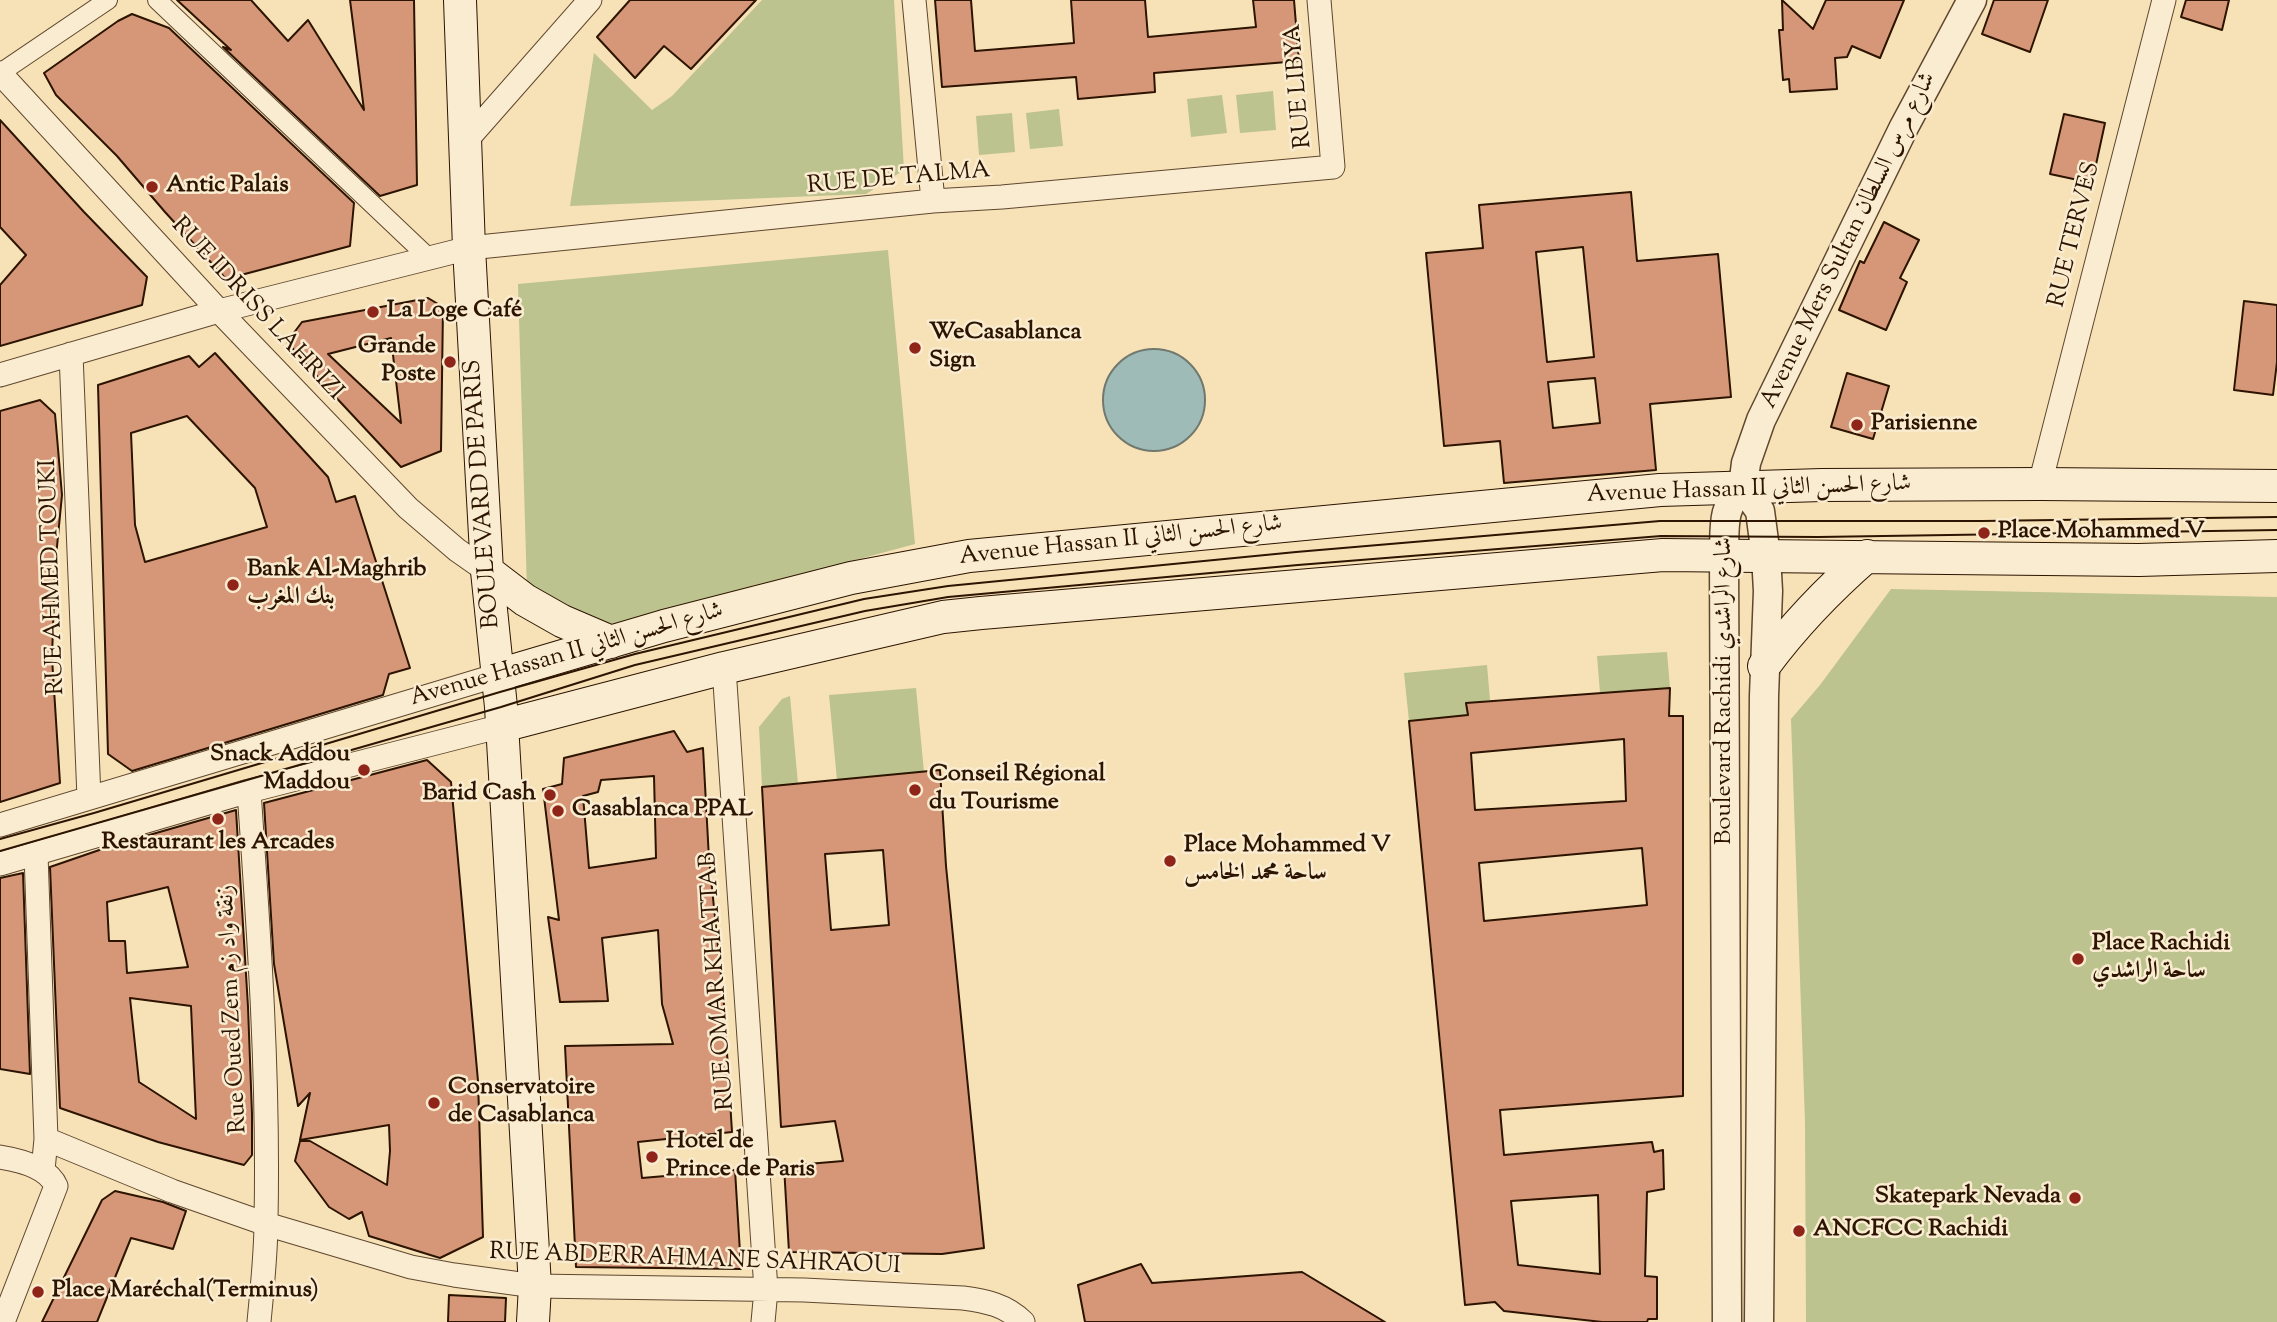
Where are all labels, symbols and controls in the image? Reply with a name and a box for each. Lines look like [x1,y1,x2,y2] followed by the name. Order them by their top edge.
[1280,23,1320,149] street label: RUE LIBYA
[1756,68,1944,414] street label: Avenue Mers Sultan شارع مرس السلطان
[806,158,992,202] street label: RUE DE TALMA
[2044,159,2108,311] street label: RUE TERVES
[166,173,289,201] place label: Antic Palais
[144,179,160,195] marker: Antic Palais
[164,212,348,408] street label: RUE IDRISS LAHRIZI
[387,298,522,326] place label: La Loge Café
[365,304,381,320] marker: La Loge Café
[929,320,1081,376] place label: WeCasablanca Sign
[358,334,436,390] place label: Grande Poste
[907,340,923,356] marker: WeCasablanca Sign
[442,354,458,370] marker: Grande Poste
[460,358,508,630] street label: BOULEVARD DE PARIS
[1871,411,1977,439] place label: Parisienne
[1849,417,1865,433] marker: Parisienne
[35,458,73,696] street label: RUE AHMED TOUKI
[1586,471,1912,511] street label: Avenue Hassan II شارع الحسن الثاني
[958,511,1284,573] street label: Avenue Hassan II شارع الحسن الثاني
[1998,519,2205,547] place label: Place Mohammed V
[1976,525,1992,541] marker: Place Mohammed V
[1712,537,1740,845] street label: Boulevard Rachidi شارع الراشدي
[247,557,426,613] place label: Bank Al-Maghrib بنك المغرب
[225,577,241,593] marker: Bank Al-Maghrib بنك المغرب
[407,597,727,715] street label: Avenue Hassan II شارع الحسن الثاني
[210,742,350,798] place label: Snack Addou Maddou
[356,762,372,778] marker: Snack Addou Maddou
[929,762,1105,818] place label: Conseil Régional du Tourisme
[422,781,536,809] place label: Barid Cash
[907,782,923,798] marker: Conseil Régional du Tourisme
[542,787,558,803] marker: Barid Cash
[572,797,753,825] place label: Casablanca PPAL
[550,803,566,819] marker: Casablanca PPAL
[210,811,226,827] marker: Restaurant les Arcades
[102,830,334,858] place label: Restaurant les Arcades
[1184,833,1391,889] place label: Place Mohammed V ساحة محمد الخامس
[696,851,742,1111] street label: RUE OMAR KHATTAB
[1162,853,1178,869] marker: Place Mohammed V ساحة محمد الخامس
[213,884,255,1134] street label: Rue Oued Zem زنقة واد زم
[2092,931,2230,987] place label: Place Rachidi ساحة الراشدي
[2070,951,2086,967] marker: Place Rachidi ساحة الراشدي
[448,1075,595,1131] place label: Conservatoire de Casablanca
[426,1095,442,1111] marker: Conservatoire de Casablanca
[666,1129,815,1185] place label: Hotel de Prince de Paris
[644,1149,660,1165] marker: Hotel de Prince de Paris
[1875,1184,2061,1212] place label: Skatepark Nevada
[2067,1190,2083,1206] marker: Skatepark Nevada
[1813,1217,2008,1245] place label: ANCFCC Rachidi
[1791,1223,1807,1239] marker: ANCFCC Rachidi
[489,1239,901,1283] street label: RUE ABDERRAHMANE SAHRAOUI
[52,1278,319,1306] place label: Place Maréchal(Terminus)
[30,1284,46,1300] marker: Place Maréchal(Terminus)

